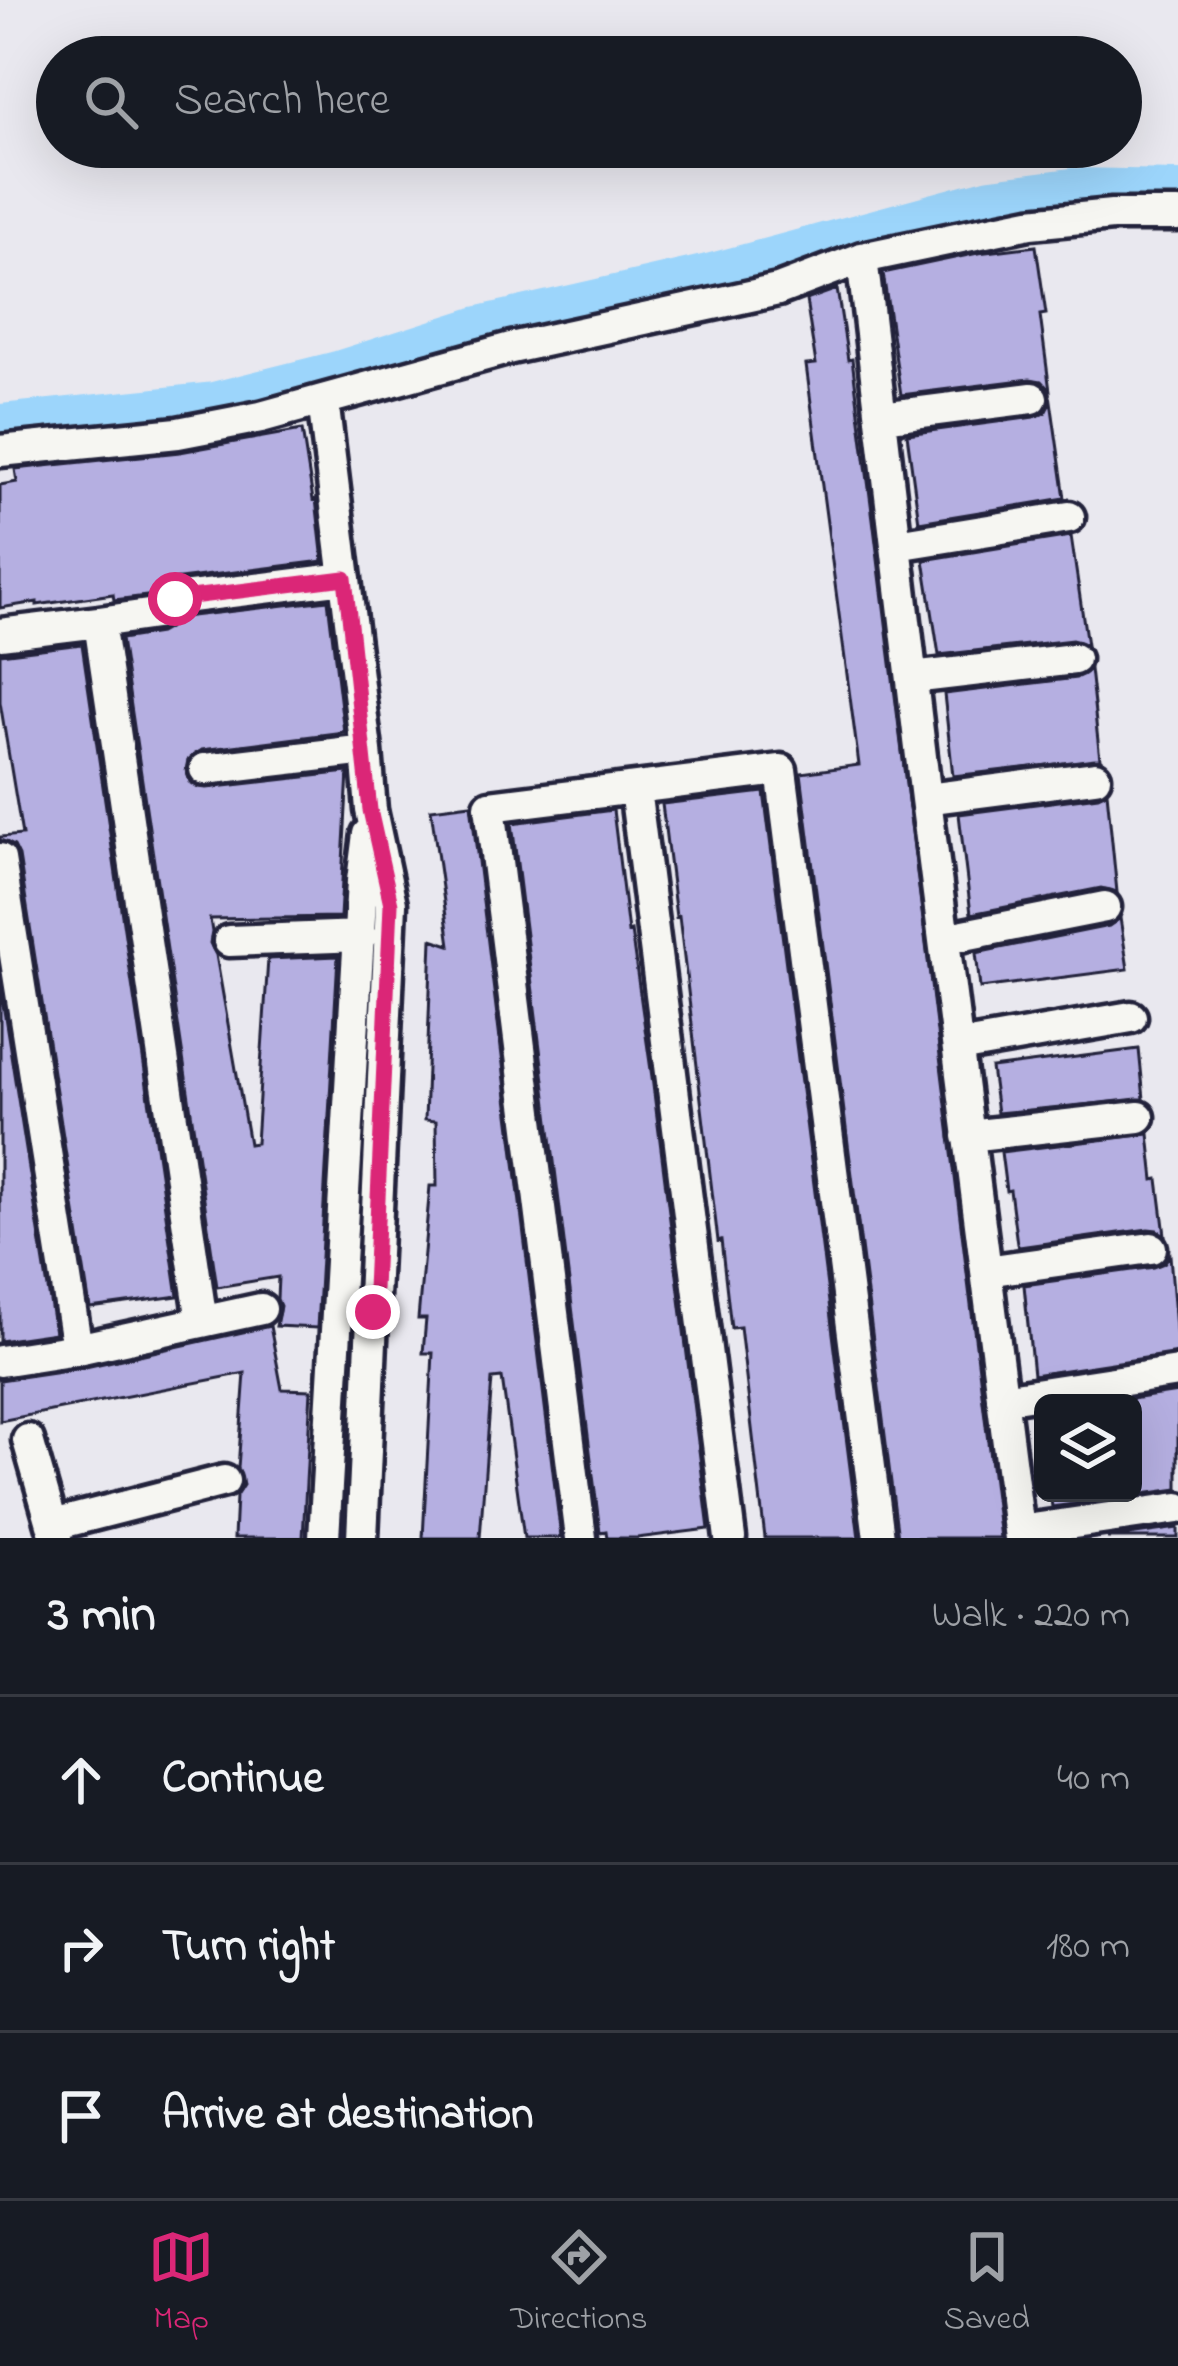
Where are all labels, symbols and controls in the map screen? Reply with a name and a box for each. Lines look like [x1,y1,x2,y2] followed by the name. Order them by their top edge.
[36,36,1142,168] search box
[78,69,144,135] icon: search
[174,69,390,135] text: Search here
[148,572,202,626] route start
[346,1285,400,1339] route end
[1034,1394,1142,1502] map controls
[1034,1394,1142,1502] button: layers
[48,1579,156,1654] text: 3 min
[932,1588,1130,1645] text: Walk · 220 m
[48,1747,114,1813] icon: ahead
[162,1747,323,1813] text: Continue
[1057,1751,1130,1808] text: 40 m
[48,1915,114,1981] icon: right
[162,1915,335,1981] text: Turn right
[1046,1919,1130,1976] text: 180 m
[48,2083,114,2149] icon: arrive
[162,2083,533,2149] text: Arrive at destination
[148,2224,214,2344] tab: Map
[510,2224,647,2344] tab: Directions
[944,2224,1030,2344] tab: Saved

